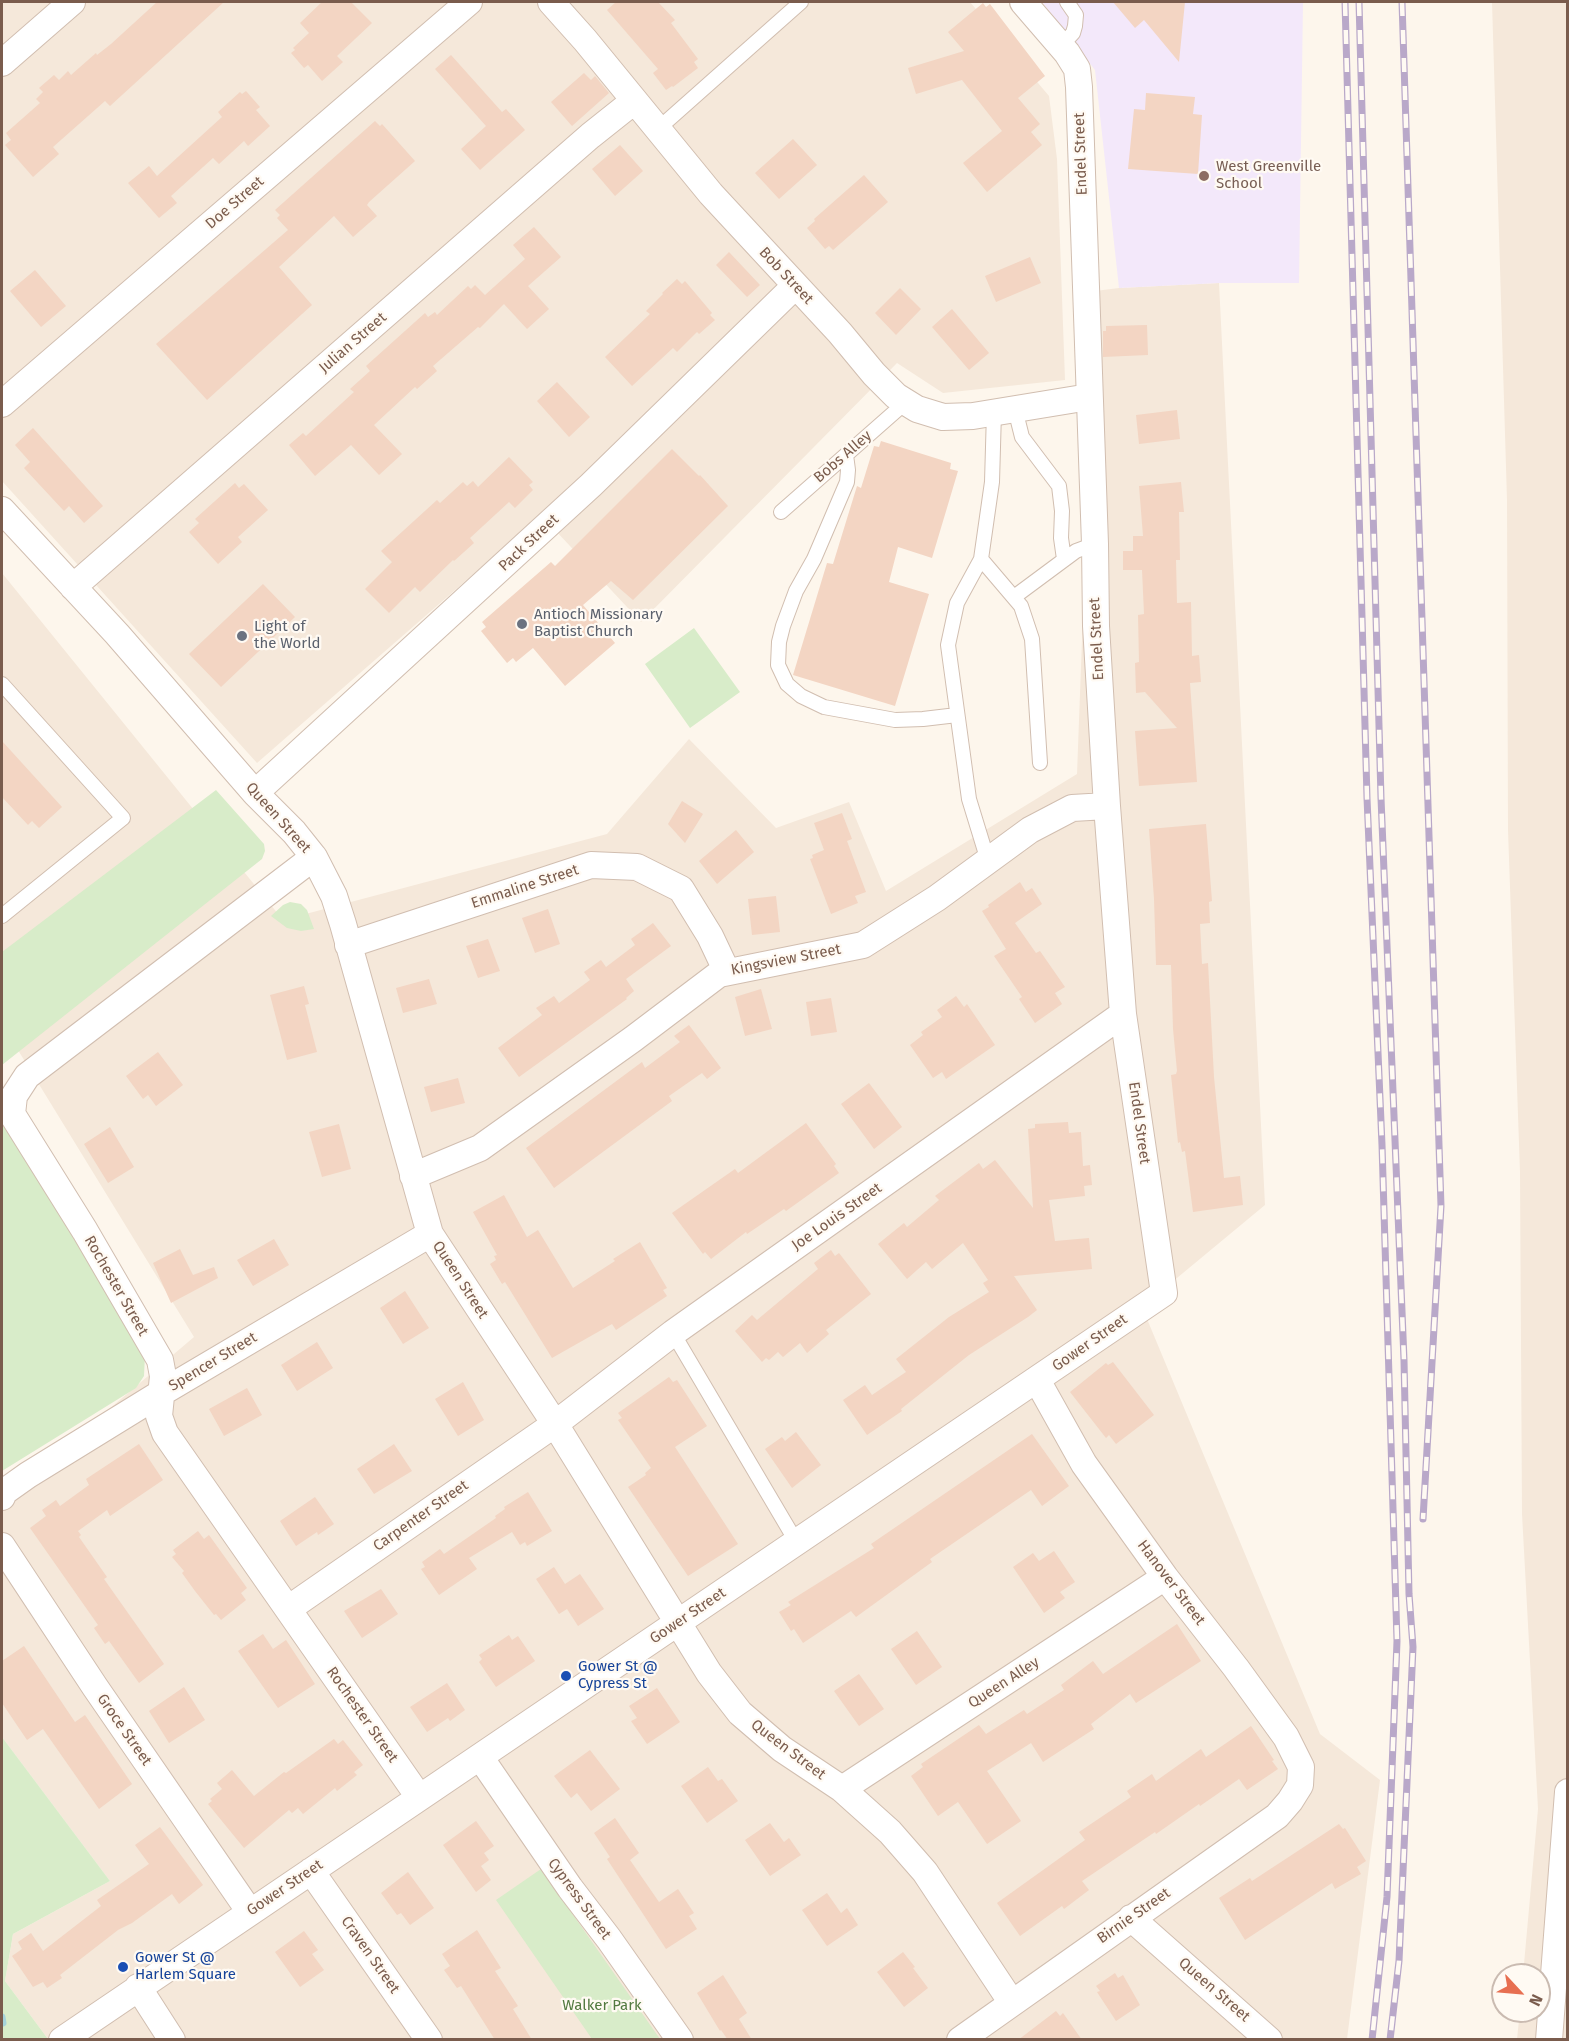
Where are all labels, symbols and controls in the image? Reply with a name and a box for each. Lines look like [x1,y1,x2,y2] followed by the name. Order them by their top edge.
[1071,112,1091,196] street label: Endel Street
[1216,158,1321,193] place label: West Greenville School
[1197,169,1211,183] marker: West Greenville School
[202,173,268,233] street label: Doe Street
[755,244,817,308] street label: Bob Street
[316,309,390,377] street label: Julian Street
[810,427,876,487] street label: Bobs Alley
[495,511,563,575] street label: Pack Street
[1086,597,1108,681] street label: Endel Street
[534,606,663,641] place label: Antioch Missionary Baptist Church
[515,617,529,631] marker: Antioch Missionary Baptist Church
[254,618,320,653] place label: Light of the World
[235,629,249,643] marker: Light of the World
[242,779,314,857] street label: Queen Street
[469,861,581,913] street label: Emmaline Street
[730,941,842,979] street label: Kingsview Street
[1124,1081,1154,1165] street label: Endel Street
[788,1179,886,1255] street label: Joe Louis Street
[80,1233,152,1339] street label: Rochester Street
[428,1238,492,1322] street label: Queen Street
[1049,1311,1131,1375] street label: Gower Street
[166,1329,260,1395] street label: Spencer Street
[370,1477,472,1555] street label: Carpenter Street
[1133,1537,1209,1629] street label: Hanover Street
[647,1584,729,1648] street label: Gower Street
[965,1653,1043,1713] street label: Queen Alley
[578,1658,658,1693] place label: Gower St @ Cypress St
[322,1664,402,1766] street label: Rochester Street
[559,1669,573,1683] marker: Gower St @ Cypress St
[93,1691,155,1769] street label: Groce Street
[747,1716,829,1784] street label: Queen Street
[544,1855,614,1943] street label: Cypress Street
[244,1856,326,1920] street label: Gower Street
[1094,1884,1174,1948] street label: Birnie Street
[337,1913,403,1997] street label: Craven Street
[135,1949,236,1984] place label: Gower St @ Harlem Square
[1175,1954,1253,2026] street label: Queen Street
[116,1960,130,1974] marker: Gower St @ Harlem Square
[1491,1963,1551,2023] north arrow
[1525,1991,1547,2009] text: N
[562,1997,642,2015] park label: Walker Park

